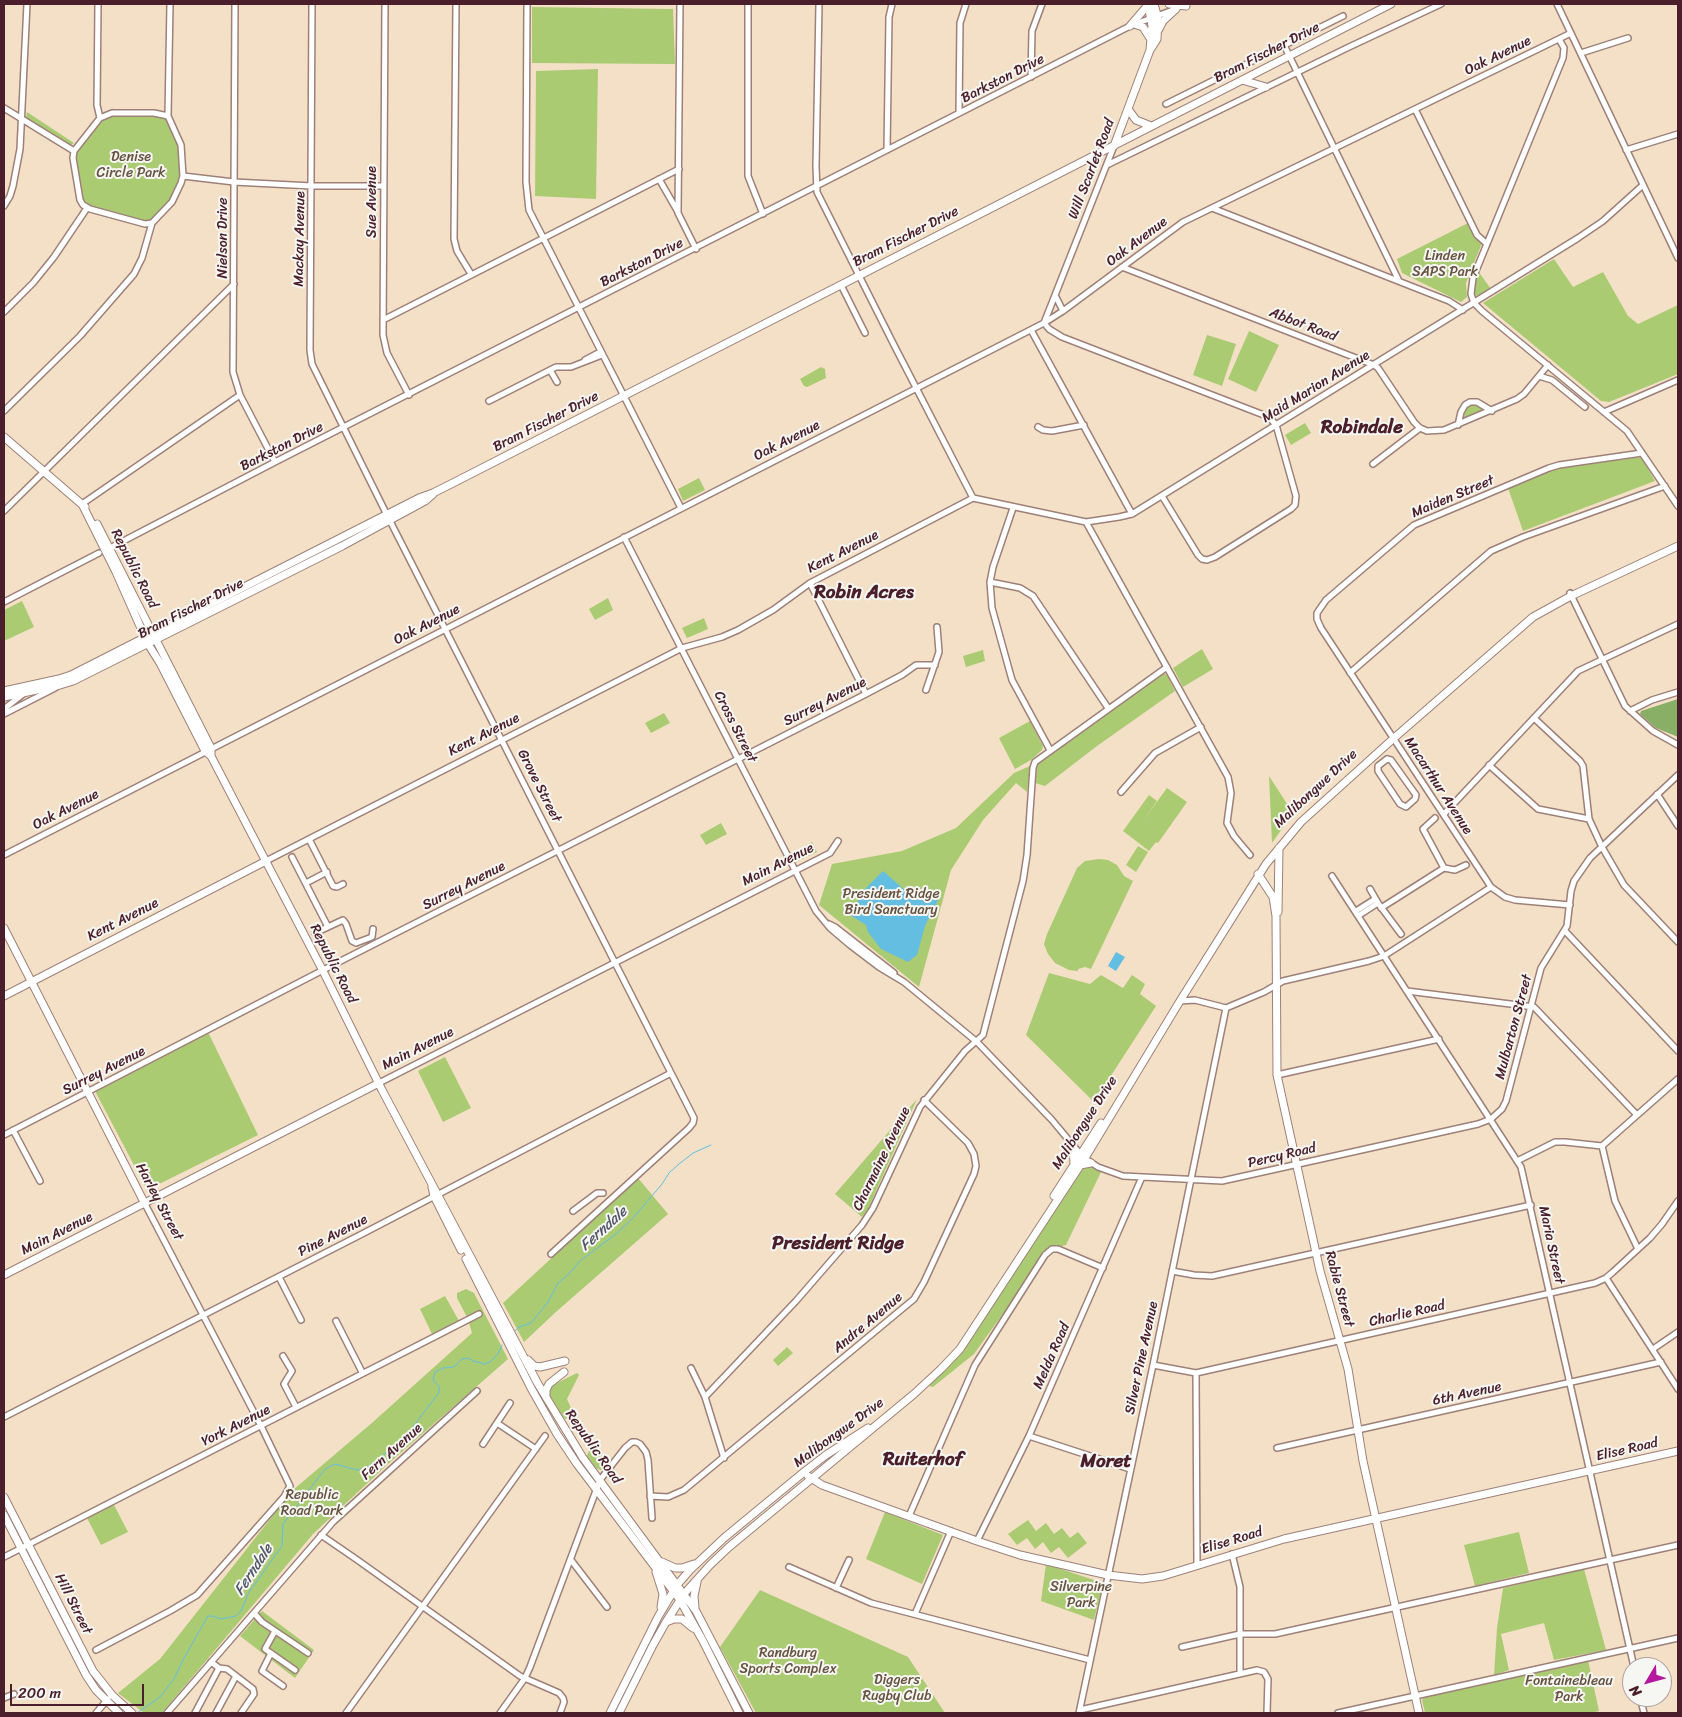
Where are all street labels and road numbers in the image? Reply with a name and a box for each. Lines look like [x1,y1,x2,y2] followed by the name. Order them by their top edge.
[1211,19,1323,87] street label: Bram Fischer Drive
[1462,33,1534,79] street label: Oak Avenue
[959,51,1047,107] street label: Barkston Drive
[1065,117,1119,221] street label: Will Scarlet Road
[364,166,380,238] street label: Sue Avenue
[291,191,309,287] street label: Mackay Avenue
[215,197,231,279] street label: Nielson Drive
[850,203,962,271] street label: Bram Fischer Drive
[1103,214,1171,270] street label: Oak Avenue
[598,235,686,291] street label: Barkston Drive
[1267,304,1339,346] street label: Abbot Road
[1259,347,1373,427] street label: Maid Marion Avenue
[490,388,602,456] street label: Bram Fischer Drive
[751,417,823,465] street label: Oak Avenue
[238,419,326,475] street label: Barkston Drive
[1409,472,1497,522] street label: Maiden Street
[107,527,161,611] street label: Republic Road
[805,527,881,577] street label: Kent Avenue
[135,575,247,643] street label: Bram Fischer Drive
[391,601,463,649] street label: Oak Avenue
[781,674,869,730] street label: Surrey Avenue
[710,688,760,766] street label: Cross Street
[446,710,522,760] street label: Kent Avenue
[1400,734,1476,838] street label: Macarthur Avenue
[1271,746,1361,832] street label: Malibongwe Drive
[513,747,565,825] street label: Grove Street
[30,786,102,834] street label: Oak Avenue
[739,840,817,890] street label: Main Avenue
[420,858,508,914] street label: Surrey Avenue
[85,895,161,945] street label: Kent Avenue
[306,922,360,1006] street label: Republic Road
[1492,973,1536,1081] street label: Mulbarton Street
[379,1024,457,1074] street label: Main Avenue
[60,1043,148,1099] street label: Surrey Avenue
[1049,1073,1121,1173] street label: Malibongwe Drive
[850,1104,914,1214] street label: Charmaine Avenue
[1246,1140,1318,1172] street label: Percy Road
[132,1160,186,1244] street label: Harley Street
[1535,1204,1567,1286] street label: Maria Street
[18,1209,96,1259] street label: Main Avenue
[296,1211,370,1261] street label: Pine Avenue
[1321,1249,1357,1329] street label: Rabie Street
[830,1289,906,1357] street label: Andre Avenue
[1368,1297,1446,1331] street label: Charlie Road
[1122,1300,1162,1416] street label: Silver Pine Avenue
[1030,1320,1074,1392] street label: Melda Road
[1431,1379,1503,1409] street label: 6th Avenue
[791,1395,887,1471] street label: Malibongwe Drive
[199,1402,273,1450] street label: York Avenue
[561,1407,625,1487] street label: Republic Road
[358,1420,426,1484] street label: Fern Avenue
[1594,1435,1660,1465] street label: Elise Road
[1199,1524,1265,1558] street label: Elise Road
[51,1571,95,1637] street label: Hill Street

